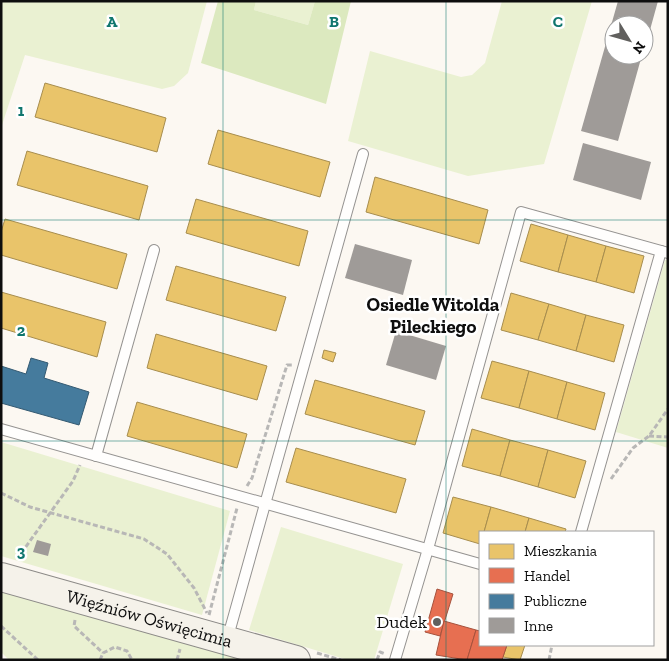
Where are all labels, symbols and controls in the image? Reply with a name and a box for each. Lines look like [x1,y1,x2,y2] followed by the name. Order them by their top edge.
[107,12,118,31] text: A
[329,12,339,31] text: B
[553,12,563,31] text: C
[604,15,654,65] north arrow
[629,38,649,57] text: N
[18,101,25,120] text: 1
[367,293,500,338] district label: Osiedle Witolda Pileckiego
[17,321,26,340] text: 2
[479,531,654,646] legend
[17,542,26,561] text: 3
[524,542,597,560] text: Mieszkania
[524,567,570,585] text: Handel
[64,585,235,653] street label: Więźniów Oświęcimia
[524,592,587,610] text: Publiczne
[377,611,428,633] place label: Dudek
[431,616,443,628] marker: Dudek
[524,617,553,635] text: Inne

